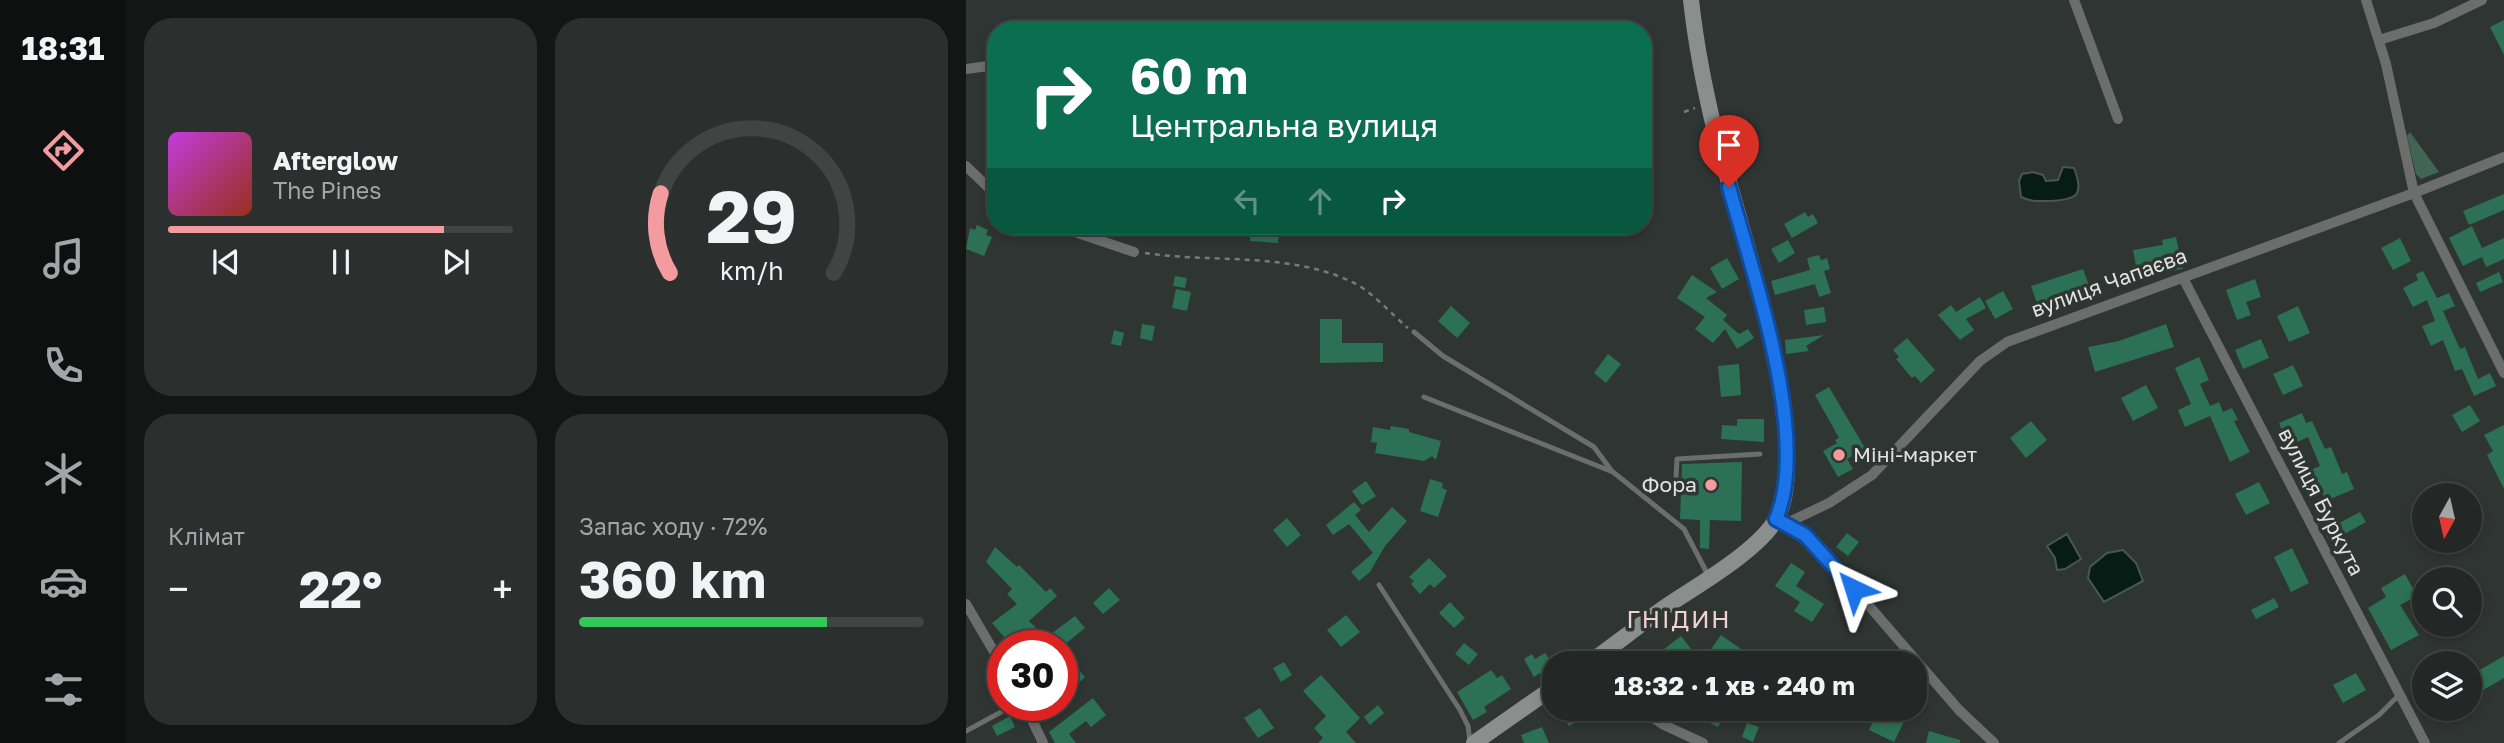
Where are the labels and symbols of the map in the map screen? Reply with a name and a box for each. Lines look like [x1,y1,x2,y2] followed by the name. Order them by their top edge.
[1699,115,1759,187] pin
[2027,242,2190,322] street label: вулиця Чапаєва
[2273,423,2370,580] street label: вулиця Буркута
[1853,441,1977,467] place label: Міні-маркет
[1831,447,1847,463] marker: Міні-маркет
[1642,471,1697,497] place label: Фора
[1703,477,1719,493] marker: Фора
[2412,483,2482,553] north arrow
[1817,552,1891,626] position arrow
[1626,604,1732,633] district label: ГНІДИН
[987,630,1078,721] speed limit sign: 30

